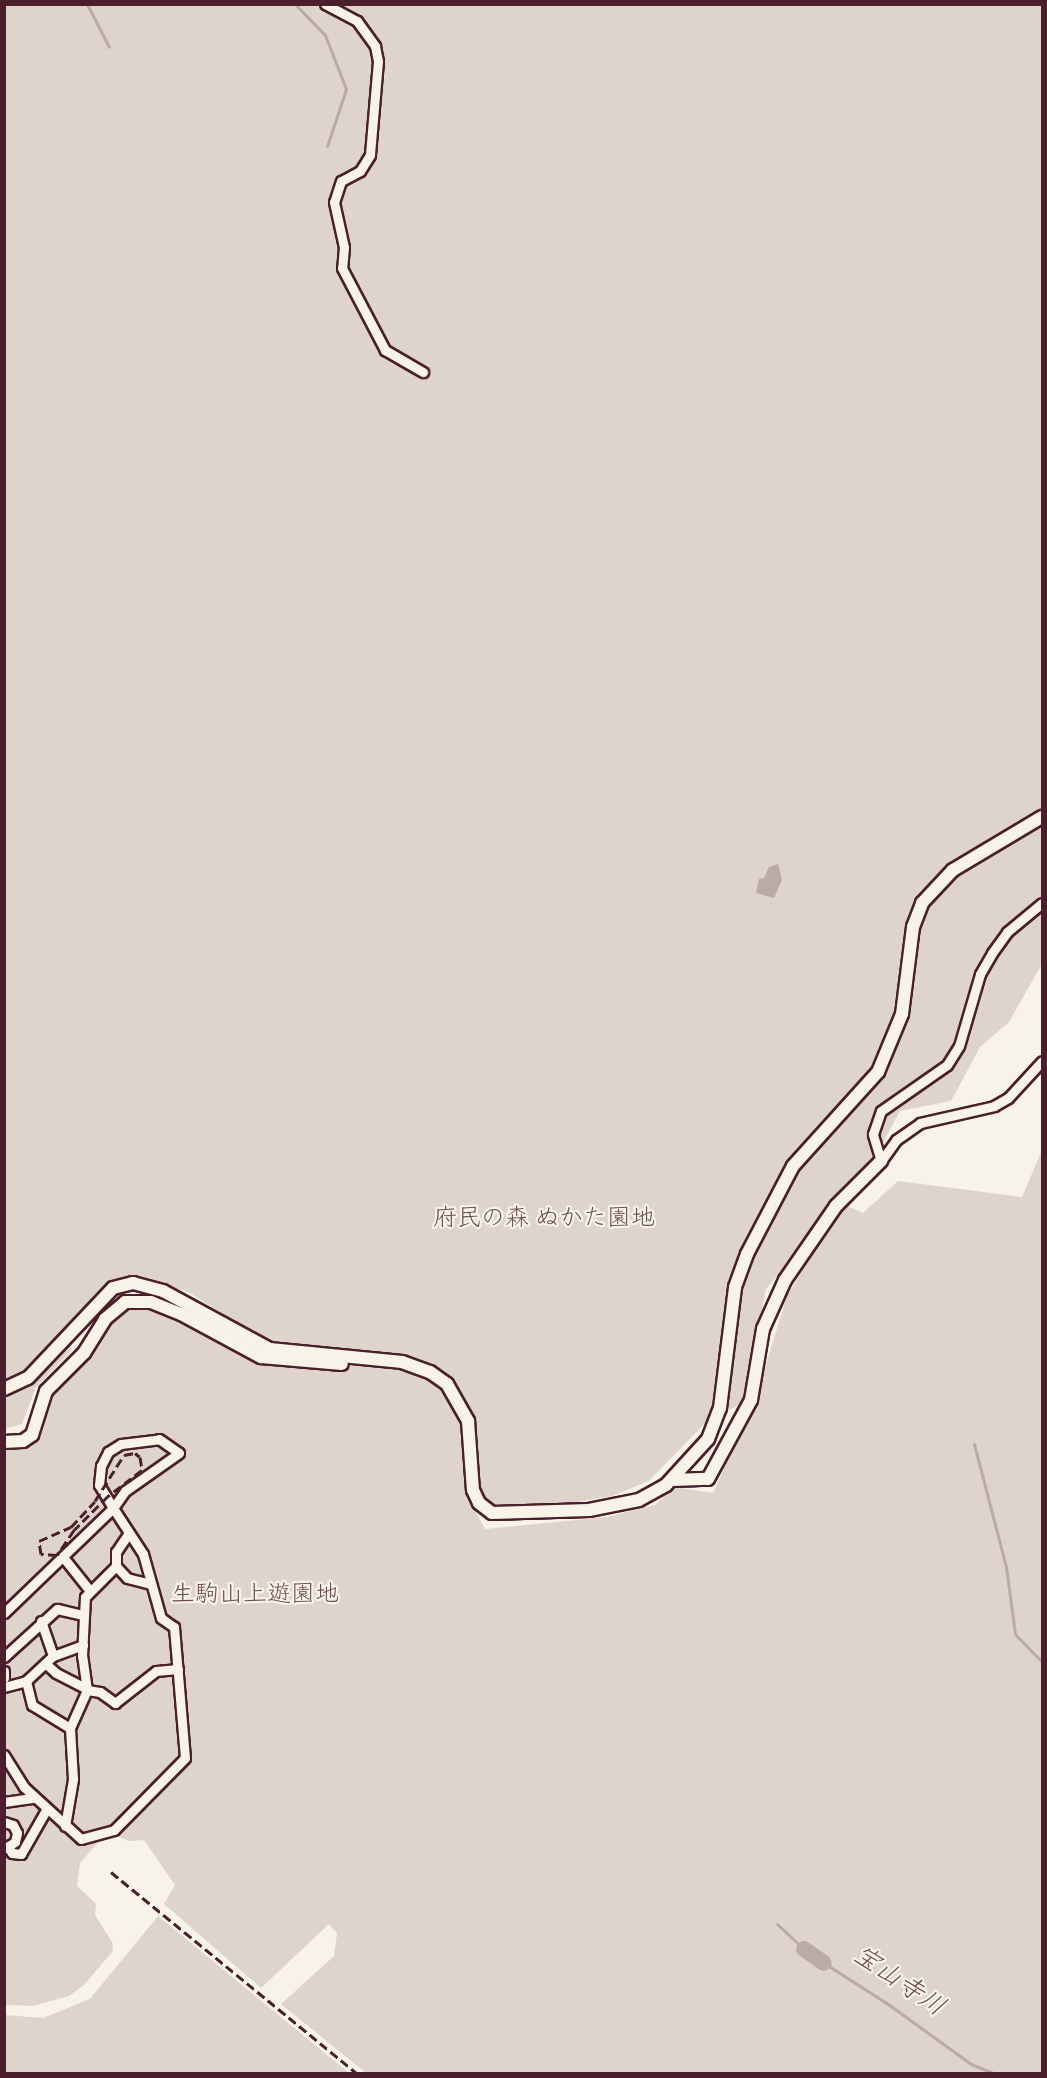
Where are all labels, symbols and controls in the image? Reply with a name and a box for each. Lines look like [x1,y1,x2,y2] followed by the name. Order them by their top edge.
[433,1206,655,1234] park label: 府民の森 ぬかた園地
[171,1582,339,1610] park label: 生駒山上遊園地
[846,1941,950,2025] water label: 宝山寺川

